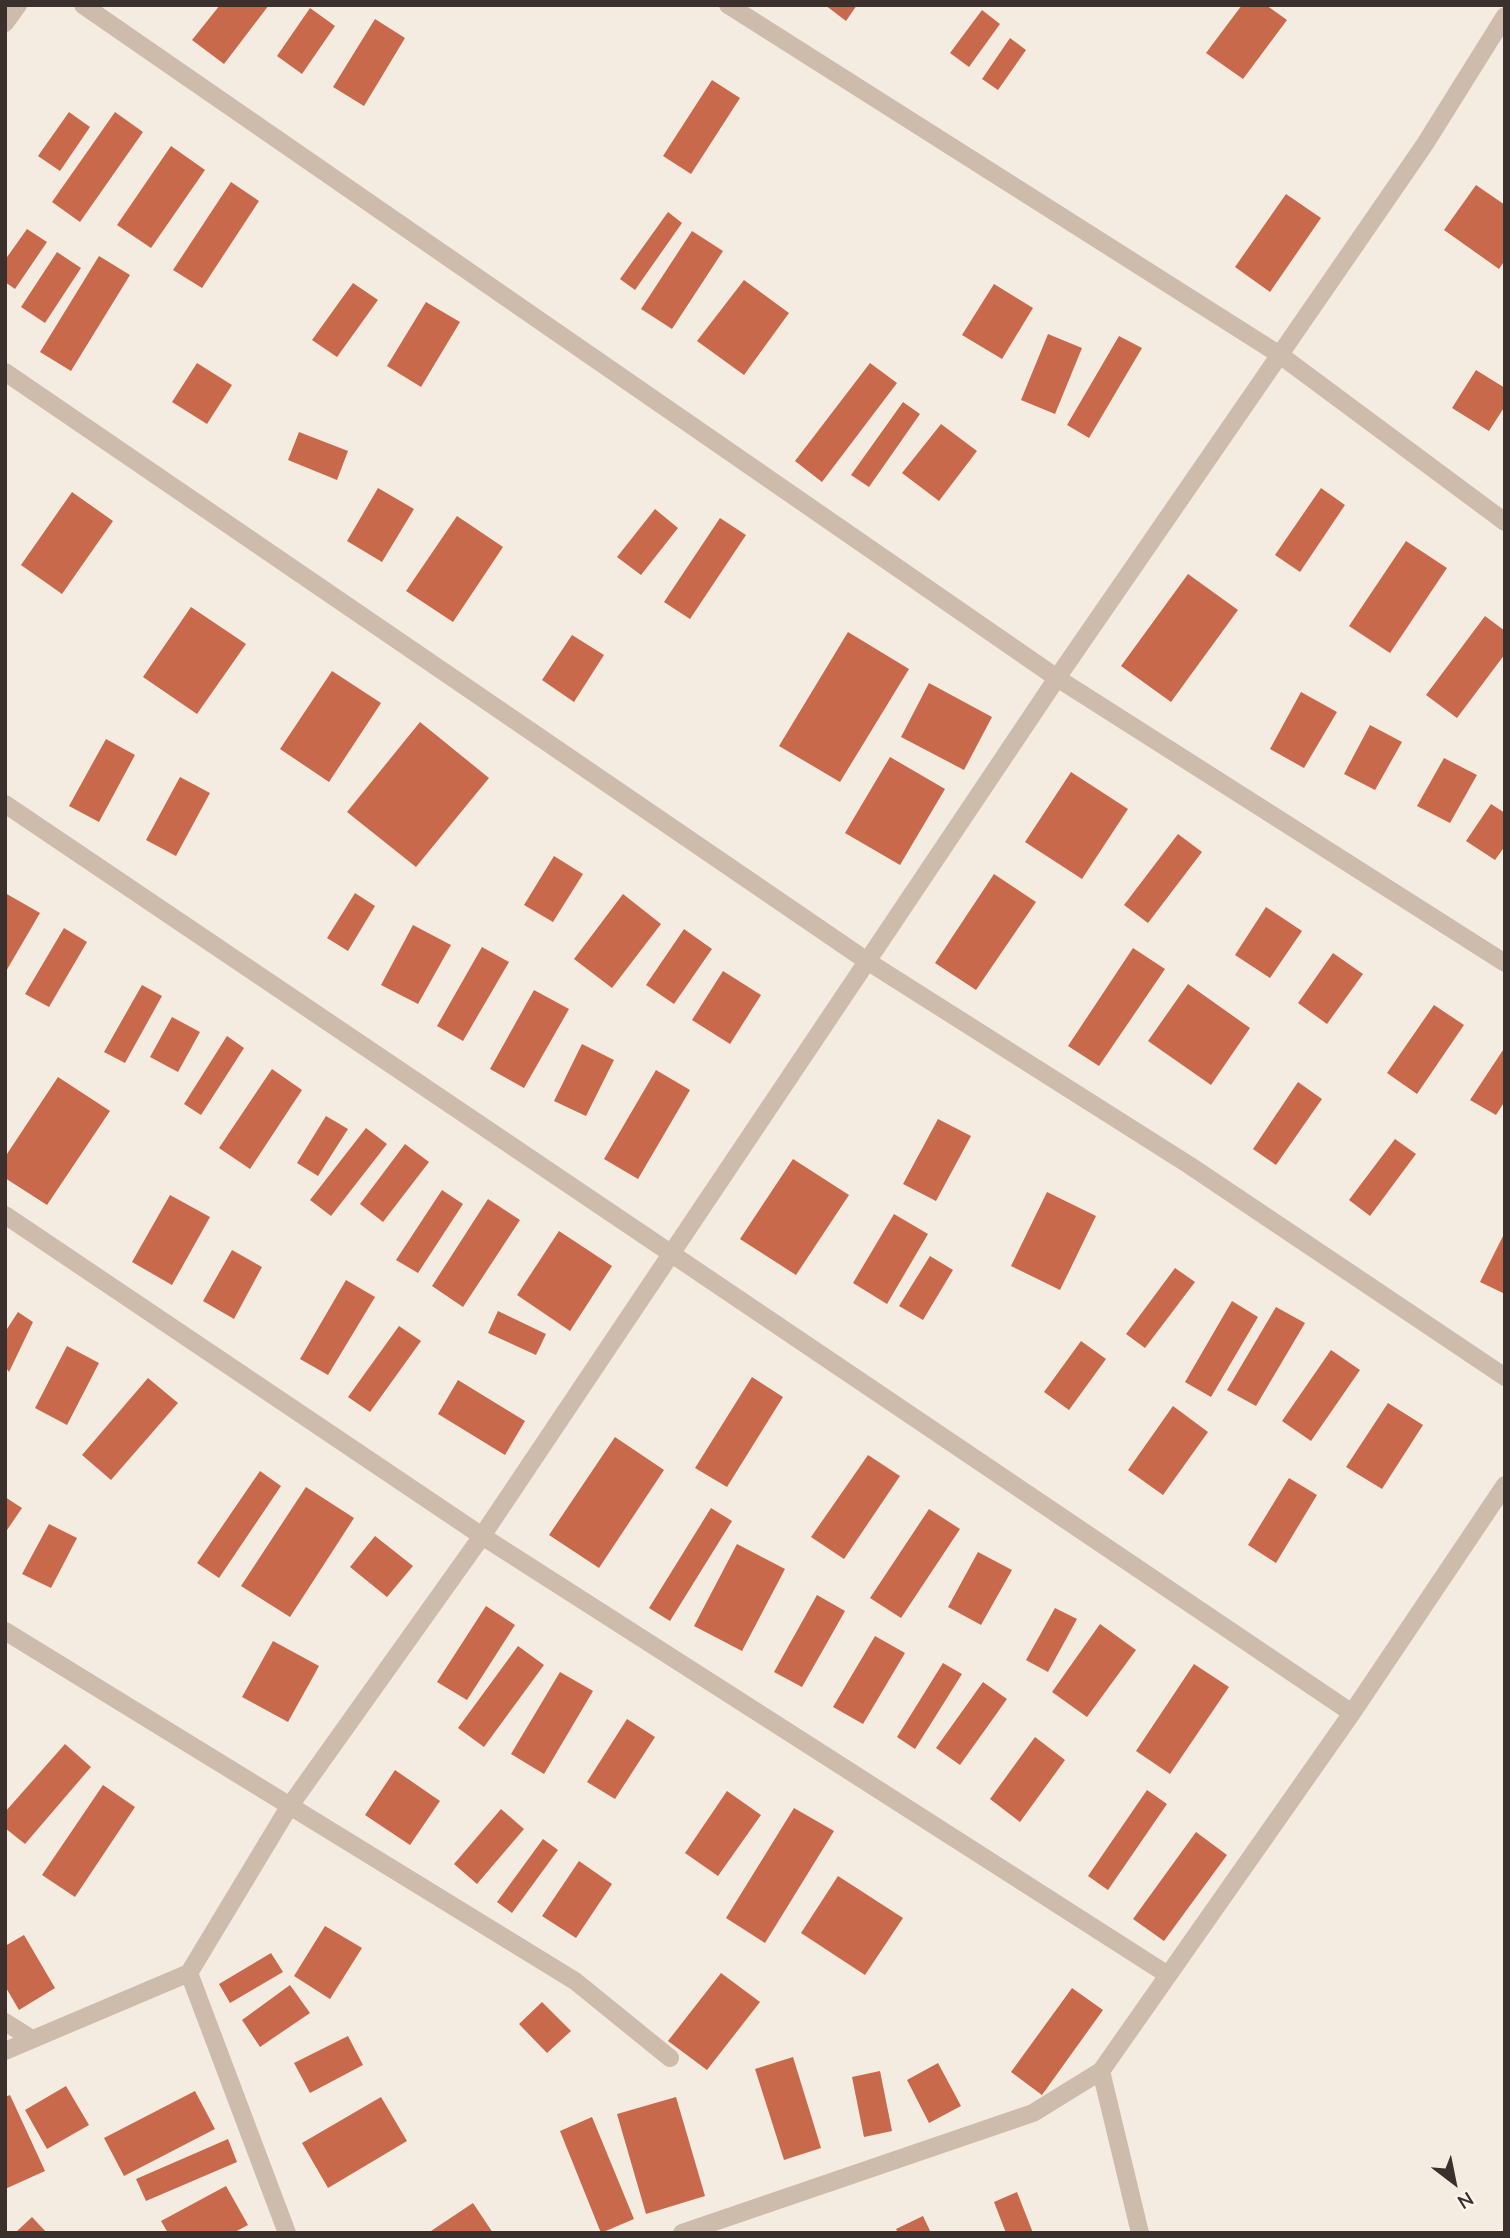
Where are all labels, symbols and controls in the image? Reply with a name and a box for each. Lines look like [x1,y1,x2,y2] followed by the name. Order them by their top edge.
[1419,2147,1489,2217] north arrow
[1452,2185,1478,2215] text: N

